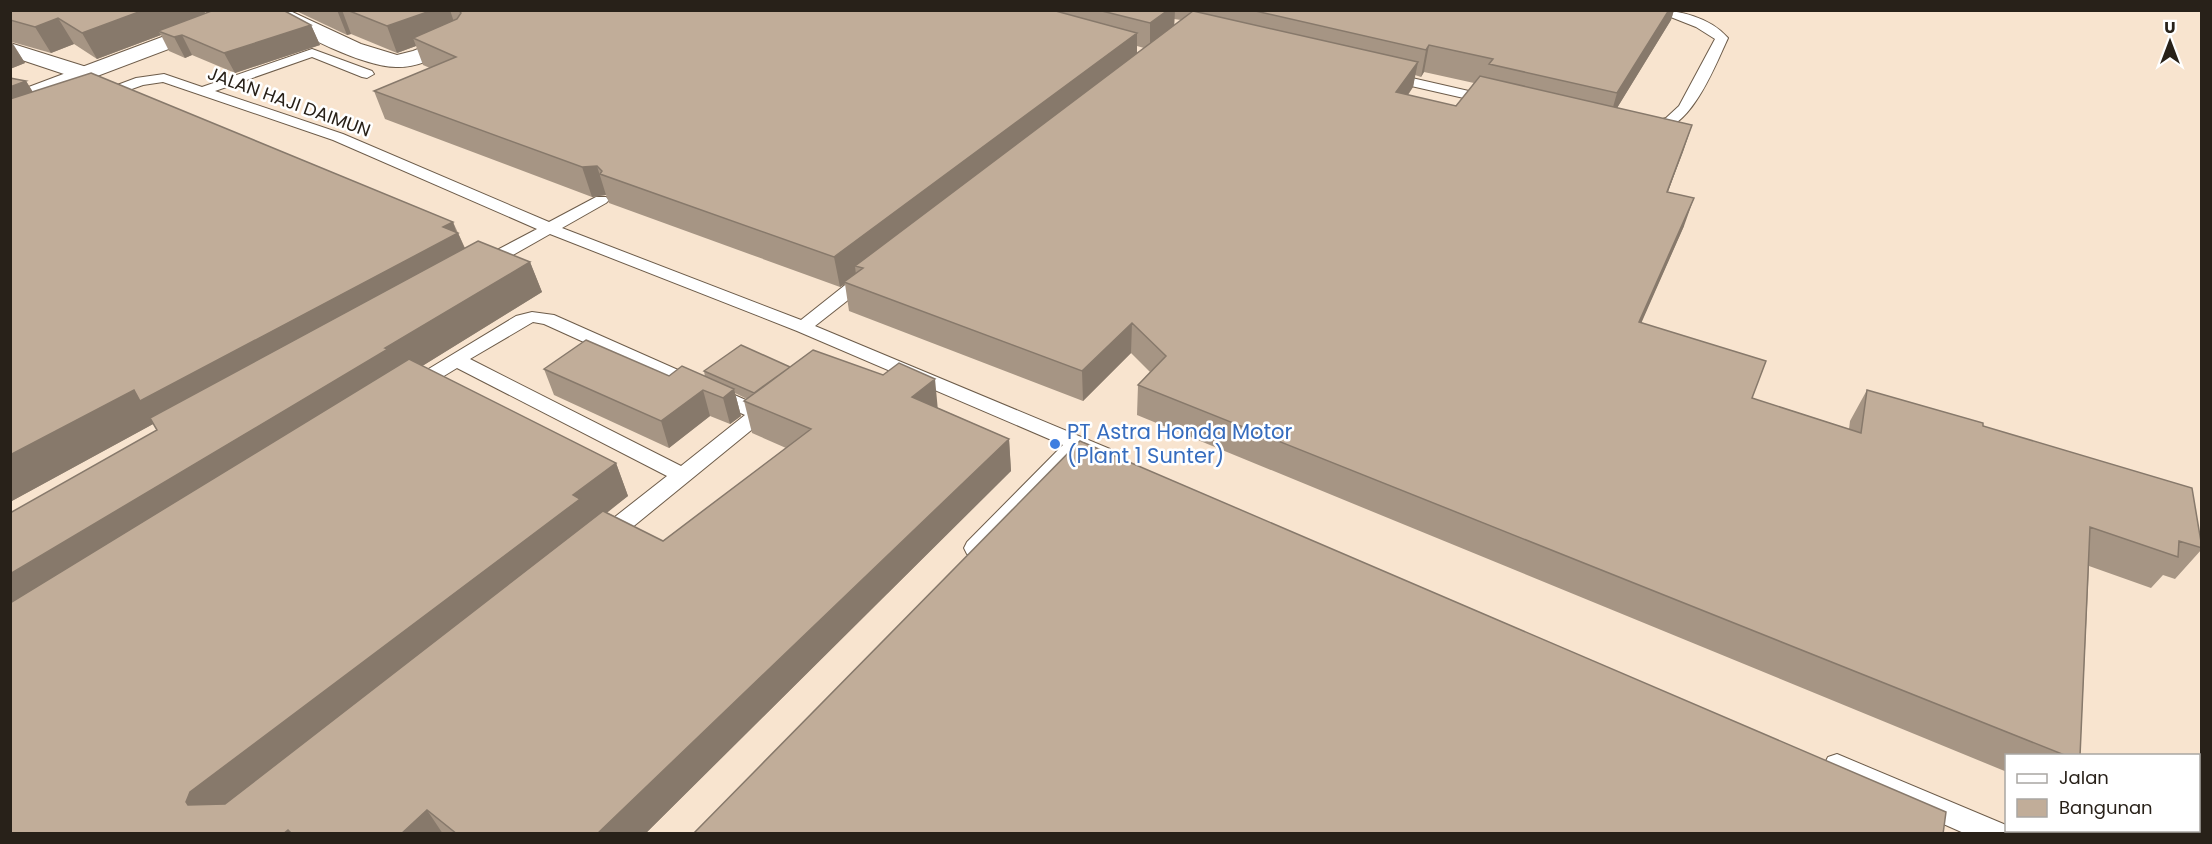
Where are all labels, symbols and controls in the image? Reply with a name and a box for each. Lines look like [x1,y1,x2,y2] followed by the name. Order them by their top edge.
[2140,12,2200,72] north arrow
[2164,16,2176,39] text: U
[204,60,374,143] street label: JALAN HAJI DAIMUN
[1067,417,1293,470] place label: PT Astra Honda Motor (Plant 1 Sunter)
[1048,437,1062,451] marker: PT Astra Honda Motor (Plant 1 Sunter)
[2005,754,2200,832] legend
[2059,765,2109,790] text: Jalan
[2059,795,2153,820] text: Bangunan

